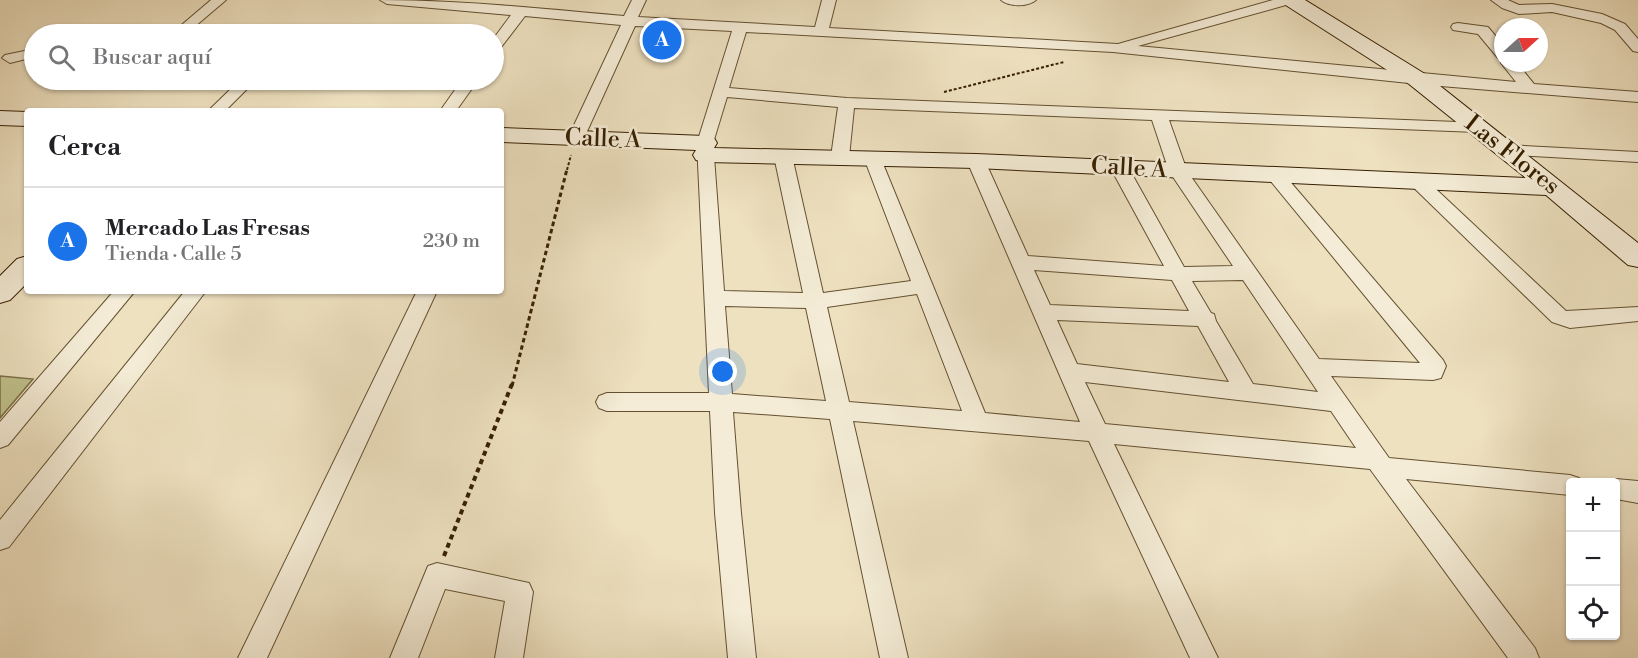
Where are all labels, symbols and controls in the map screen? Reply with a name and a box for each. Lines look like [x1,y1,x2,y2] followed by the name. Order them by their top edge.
[642,18,682,63] pin: A
[1494,18,1548,72] north arrow
[24,24,504,90] search box
[45,41,78,74] icon: search
[93,44,211,71] text: Buscar aquí
[1458,108,1566,202] street label: Las Flores
[564,123,642,155] street label: Calle A
[48,131,121,163] text: Cerca
[1090,151,1168,185] street label: Calle A
[105,215,310,242] text: Mercado Las Fresas
[60,229,75,254] text: A
[423,229,480,254] text: 230 m
[105,242,242,267] text: Tienda · Calle 5
[708,357,737,386] your location
[1566,478,1620,640] map controls
[1566,478,1620,532] button: +
[1566,532,1620,586] button: −
[1566,586,1620,640] button: locate

